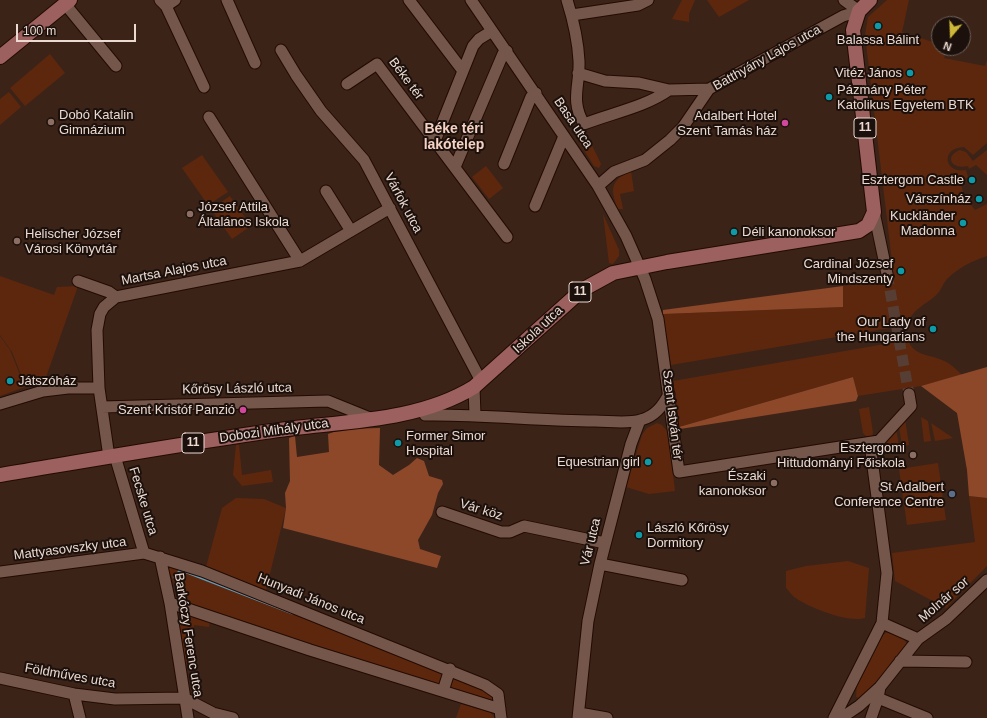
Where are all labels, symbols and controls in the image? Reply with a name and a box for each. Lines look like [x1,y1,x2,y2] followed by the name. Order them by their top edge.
[18,16,138,42] scale bar
[931,16,971,56] north arrow
[873,21,883,31] marker: Balassa Bálint
[710,22,824,94] street label: Batthyány Lajos utca
[23,24,56,38] text: 100 m
[837,32,919,48] place label: Balassa Bálint
[942,39,953,53] text: N
[385,55,427,103] street label: Béke tér
[835,65,902,81] place label: Vitéz János
[905,68,915,78] marker: Vitéz János
[837,82,974,113] place label: Pázmány Péter Katolikus Egyetem BTK
[824,92,834,102] marker: Pázmány Péter Katolikus Egyetem BTK
[550,95,596,151] street label: Basa utca
[59,107,133,138] place label: Dobó Katalin Gimnázium
[677,108,777,139] place label: Adalbert Hotel Szent Tamás ház
[46,117,56,127] marker: Dobó Katalin Gimnázium
[780,118,790,128] marker: Adalbert Hotel Szent Tamás ház
[854,118,876,138] road number: 11
[424,121,484,154] district label: Béke téri lakótelep
[381,170,425,236] street label: Várfok utca
[861,172,964,188] place label: Esztergom Castle
[967,175,977,185] marker: Esztergom Castle
[906,191,971,207] place label: Várszínház
[974,194,984,204] marker: Várszínház
[198,199,289,230] place label: József Attila Általános Iskola
[890,208,955,239] place label: Kuckländer Madonna
[185,209,195,219] marker: József Attila Általános Iskola
[958,218,968,228] marker: Kuckländer Madonna
[742,224,835,240] place label: Déli kanonoksor
[25,226,120,257] place label: Helischer József Városi Könyvtár
[729,227,739,237] marker: Déli kanonoksor
[12,236,22,246] marker: Helischer József Városi Könyvtár
[120,253,228,289] street label: Martsa Alajos utca
[803,256,893,287] place label: Cardinal József Mindszenty
[896,266,906,276] marker: Cardinal József Mindszenty
[569,282,591,302] road number: 11
[510,303,566,357] street label: Iskola utca
[837,314,925,345] place label: Our Lady of the Hungarians
[928,324,938,334] marker: Our Lady of the Hungarians
[659,369,685,461] street label: Szent István tér
[18,373,77,389] place label: Játszóház
[5,376,15,386] marker: Játszóház
[182,380,292,398] street label: Kőrösy László utca
[118,402,235,418] place label: Szent Kristóf Panzió
[238,405,248,415] marker: Szent Kristóf Panzió
[219,416,329,446] street label: Dobozi Mihály utca
[406,428,485,459] place label: Former Simor Hospital
[182,433,204,453] road number: 11
[393,438,403,448] marker: Former Simor Hospital
[777,440,905,471] place label: Esztergomi Hittudományi Főiskola
[908,450,918,460] marker: Esztergomi Hittudományi Főiskola
[557,454,640,470] place label: Equestrian girl
[643,457,653,467] marker: Equestrian girl
[125,465,161,537] street label: Fecske utca
[699,468,766,499] place label: Északi kanonoksor
[769,478,779,488] marker: Északi kanonoksor
[834,479,944,510] place label: St Adalbert Conference Centre
[947,489,957,499] marker: St Adalbert Conference Centre
[458,496,504,524] street label: Vár köz
[578,517,604,567] street label: Vár utca
[647,520,729,551] place label: László Kőrösy Dormitory
[634,530,644,540] marker: László Kőrösy Dormitory
[13,534,127,564] street label: Mattyasovszky utca
[255,570,367,628] street label: Hunyadi János utca
[170,572,206,698] street label: Barkóczy Ferenc utca
[916,574,972,626] street label: Molnár sor
[23,660,117,692] street label: Földműves utca

